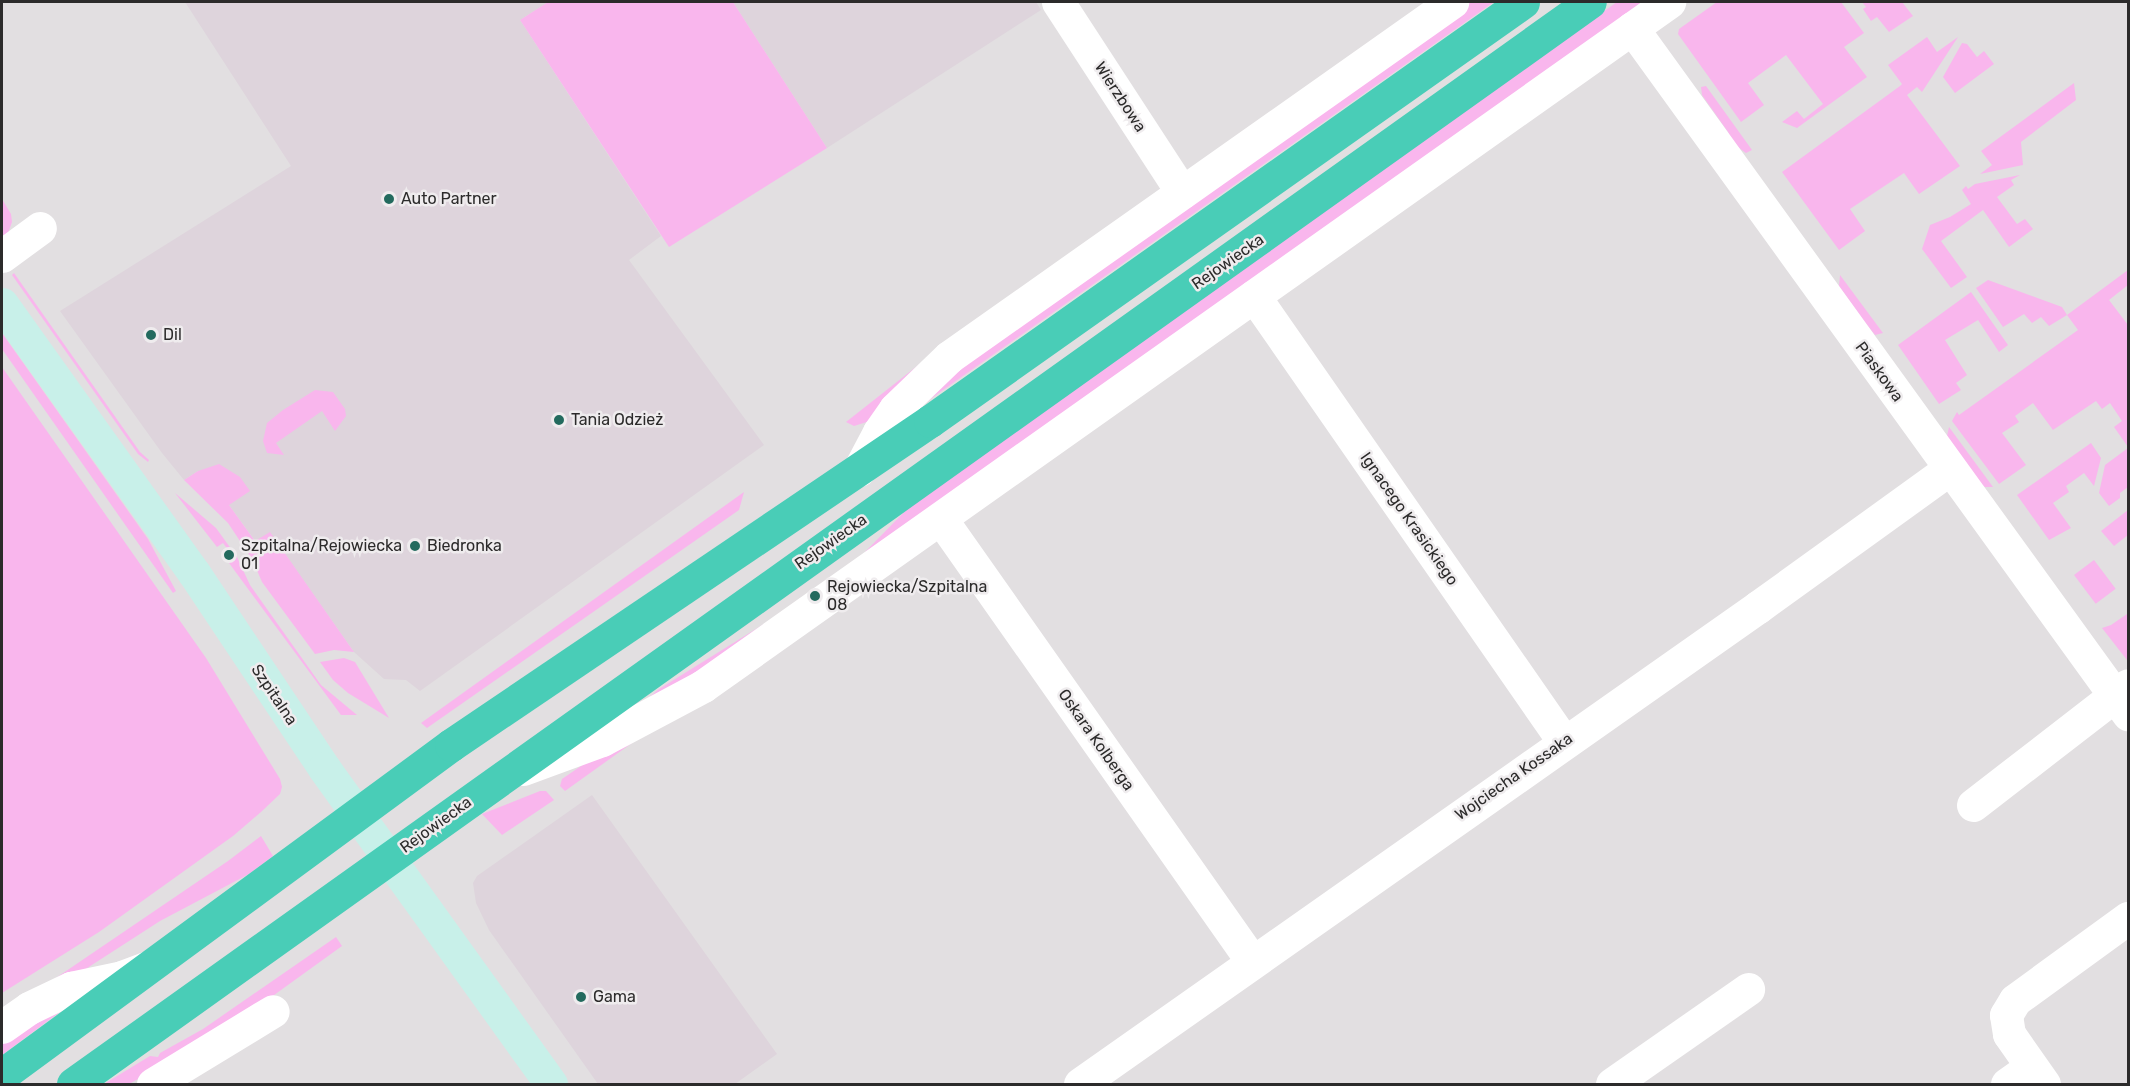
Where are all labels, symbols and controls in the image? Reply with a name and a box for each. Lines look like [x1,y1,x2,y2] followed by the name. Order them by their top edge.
[1090,58,1150,136] street label: Wierzbowa
[401,189,497,209] place label: Auto Partner
[382,192,396,206] marker: Auto Partner
[1188,230,1268,294] street label: Rejowiecka
[163,325,182,345] place label: Dil
[144,328,158,342] marker: Dil
[1851,338,1907,406] street label: Piaskowa
[571,410,663,430] place label: Tania Odzież
[552,413,566,427] marker: Tania Odzież
[1356,449,1462,589] street label: Ignacego Krasickiego
[791,510,871,574] street label: Rejowiecka
[241,536,402,574] place label: Szpitalna/Rejowiecka 01
[427,536,502,556] place label: Biedronka
[408,539,422,553] marker: Biedronka
[222,548,236,562] marker: Szpitalna/Rejowiecka 01
[827,577,987,615] place label: Rejowiecka/Szpitalna 08
[808,589,822,603] marker: Rejowiecka/Szpitalna 08
[247,661,301,729] street label: Szpitalna
[1054,686,1138,794] street label: Oskara Kolberga
[1452,729,1576,825] street label: Wojciecha Kossaka
[396,793,476,857] street label: Rejowiecka
[593,987,636,1007] place label: Gama
[574,990,588,1004] marker: Gama

